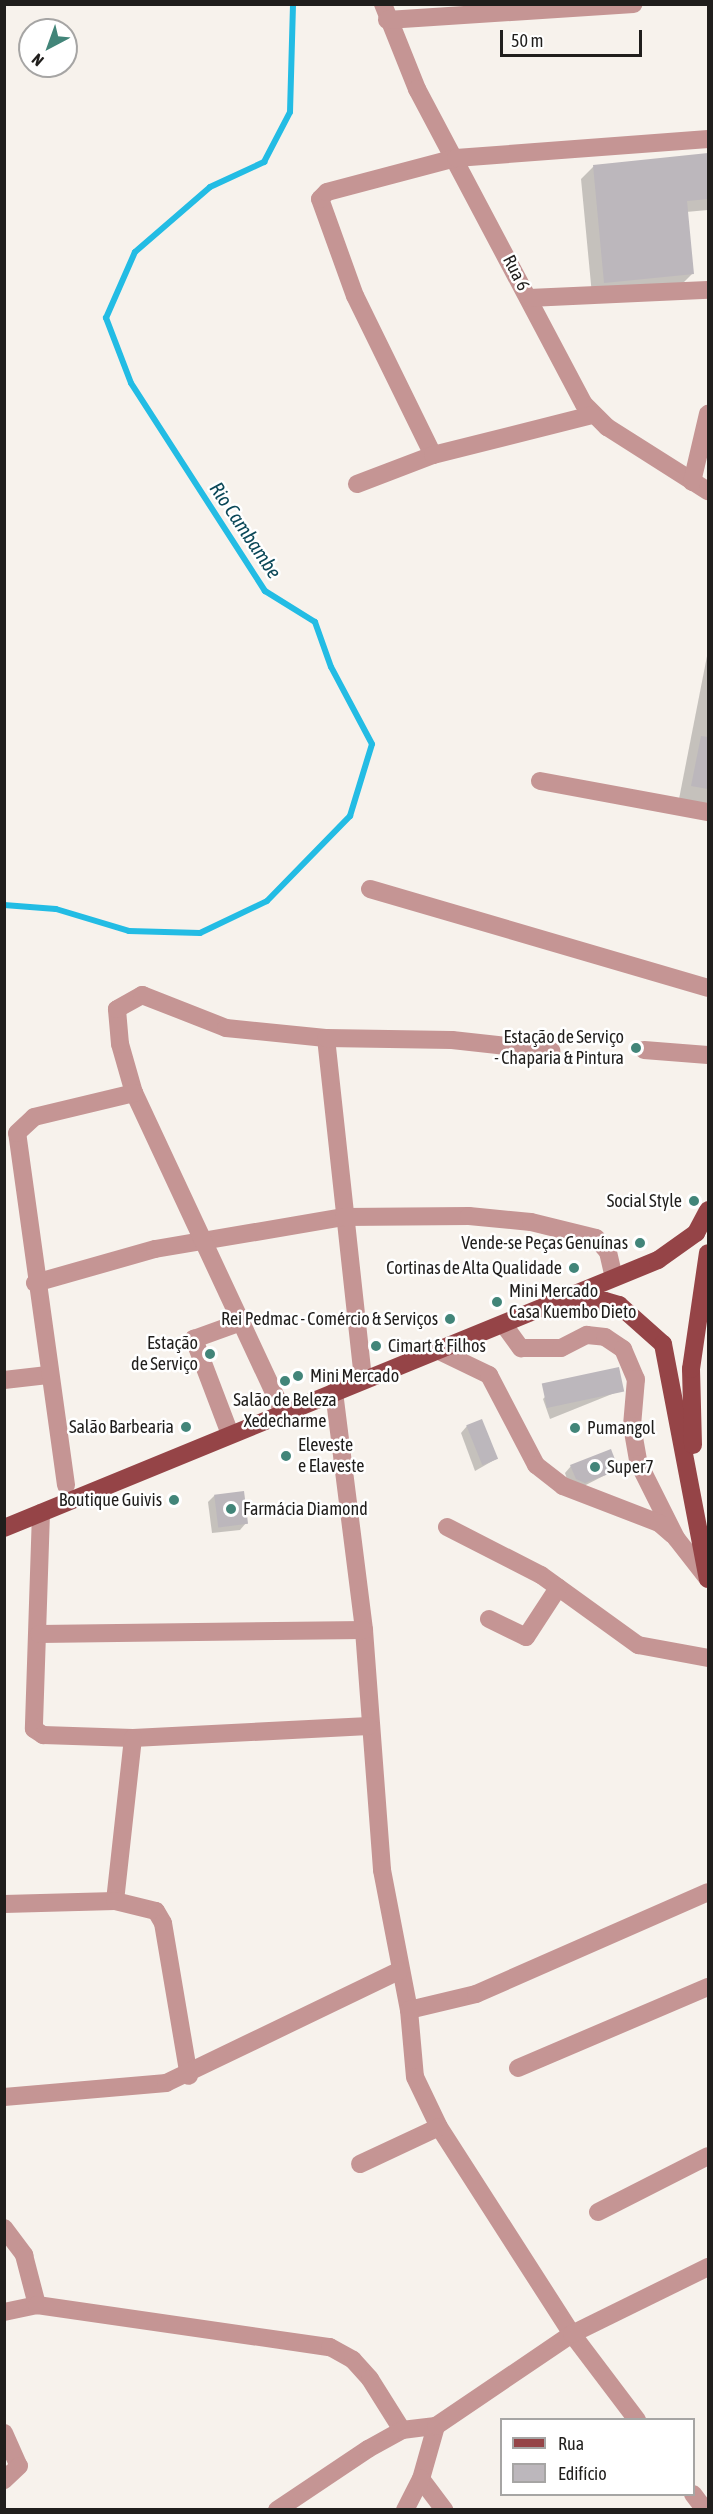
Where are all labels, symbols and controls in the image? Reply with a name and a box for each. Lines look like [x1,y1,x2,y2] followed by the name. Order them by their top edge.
[18,18,78,78] north arrow
[503,18,646,56] scale bar
[511,30,543,51] text: 50 m
[28,50,47,70] text: N
[498,252,534,294] street label: Rua 6
[205,477,287,583] water label: Rio Cambambe
[494,1027,624,1070] place label: Estação de Serviço - Chaparia & Pintura
[629,1041,643,1055] marker: Estação de Serviço - Chaparia & Pintura
[607,1190,682,1212] place label: Social Style
[687,1194,701,1208] marker: Social Style
[461,1232,628,1254] place label: Vende-se Peças Genuínas
[633,1236,647,1250] marker: Vende-se Peças Genuínas
[386,1257,562,1279] place label: Cortinas de Alta Qualidade
[567,1261,581,1275] marker: Cortinas de Alta Qualidade
[509,1281,636,1324] place label: Mini Mercado Casa Kuembo Dieto
[490,1295,504,1309] marker: Mini Mercado Casa Kuembo Dieto
[221,1308,438,1330] place label: Rei Pedmac - Comércio & Serviços
[443,1312,457,1326] marker: Rei Pedmac - Comércio & Serviços
[131,1333,198,1376] place label: Estação de Serviço
[388,1335,486,1357] place label: Cimart & Filhos
[369,1339,383,1353] marker: Cimart & Filhos
[203,1347,217,1361] marker: Estação de Serviço
[310,1365,399,1387] place label: Mini Mercado
[291,1369,305,1383] marker: Mini Mercado
[278,1374,292,1388] marker: Salão de Beleza Xedecharme
[233,1390,337,1432] place label: Salão de Beleza Xedecharme
[69,1416,174,1438] place label: Salão Barbearia
[587,1417,655,1439] place label: Pumangol
[179,1420,193,1434] marker: Salão Barbearia
[568,1421,582,1435] marker: Pumangol
[298,1435,364,1478] place label: Eleveste e Elaveste
[279,1449,293,1463] marker: Eleveste e Elaveste
[607,1456,654,1478] place label: Super7
[588,1460,602,1474] marker: Super7
[59,1489,162,1511] place label: Boutique Guivis
[167,1493,181,1507] marker: Boutique Guivis
[243,1498,368,1520] place label: Farmácia Diamond
[224,1502,238,1516] marker: Farmácia Diamond
[500,2418,695,2496] legend
[558,2433,584,2454] text: Rua
[558,2463,607,2484] text: Edifício

